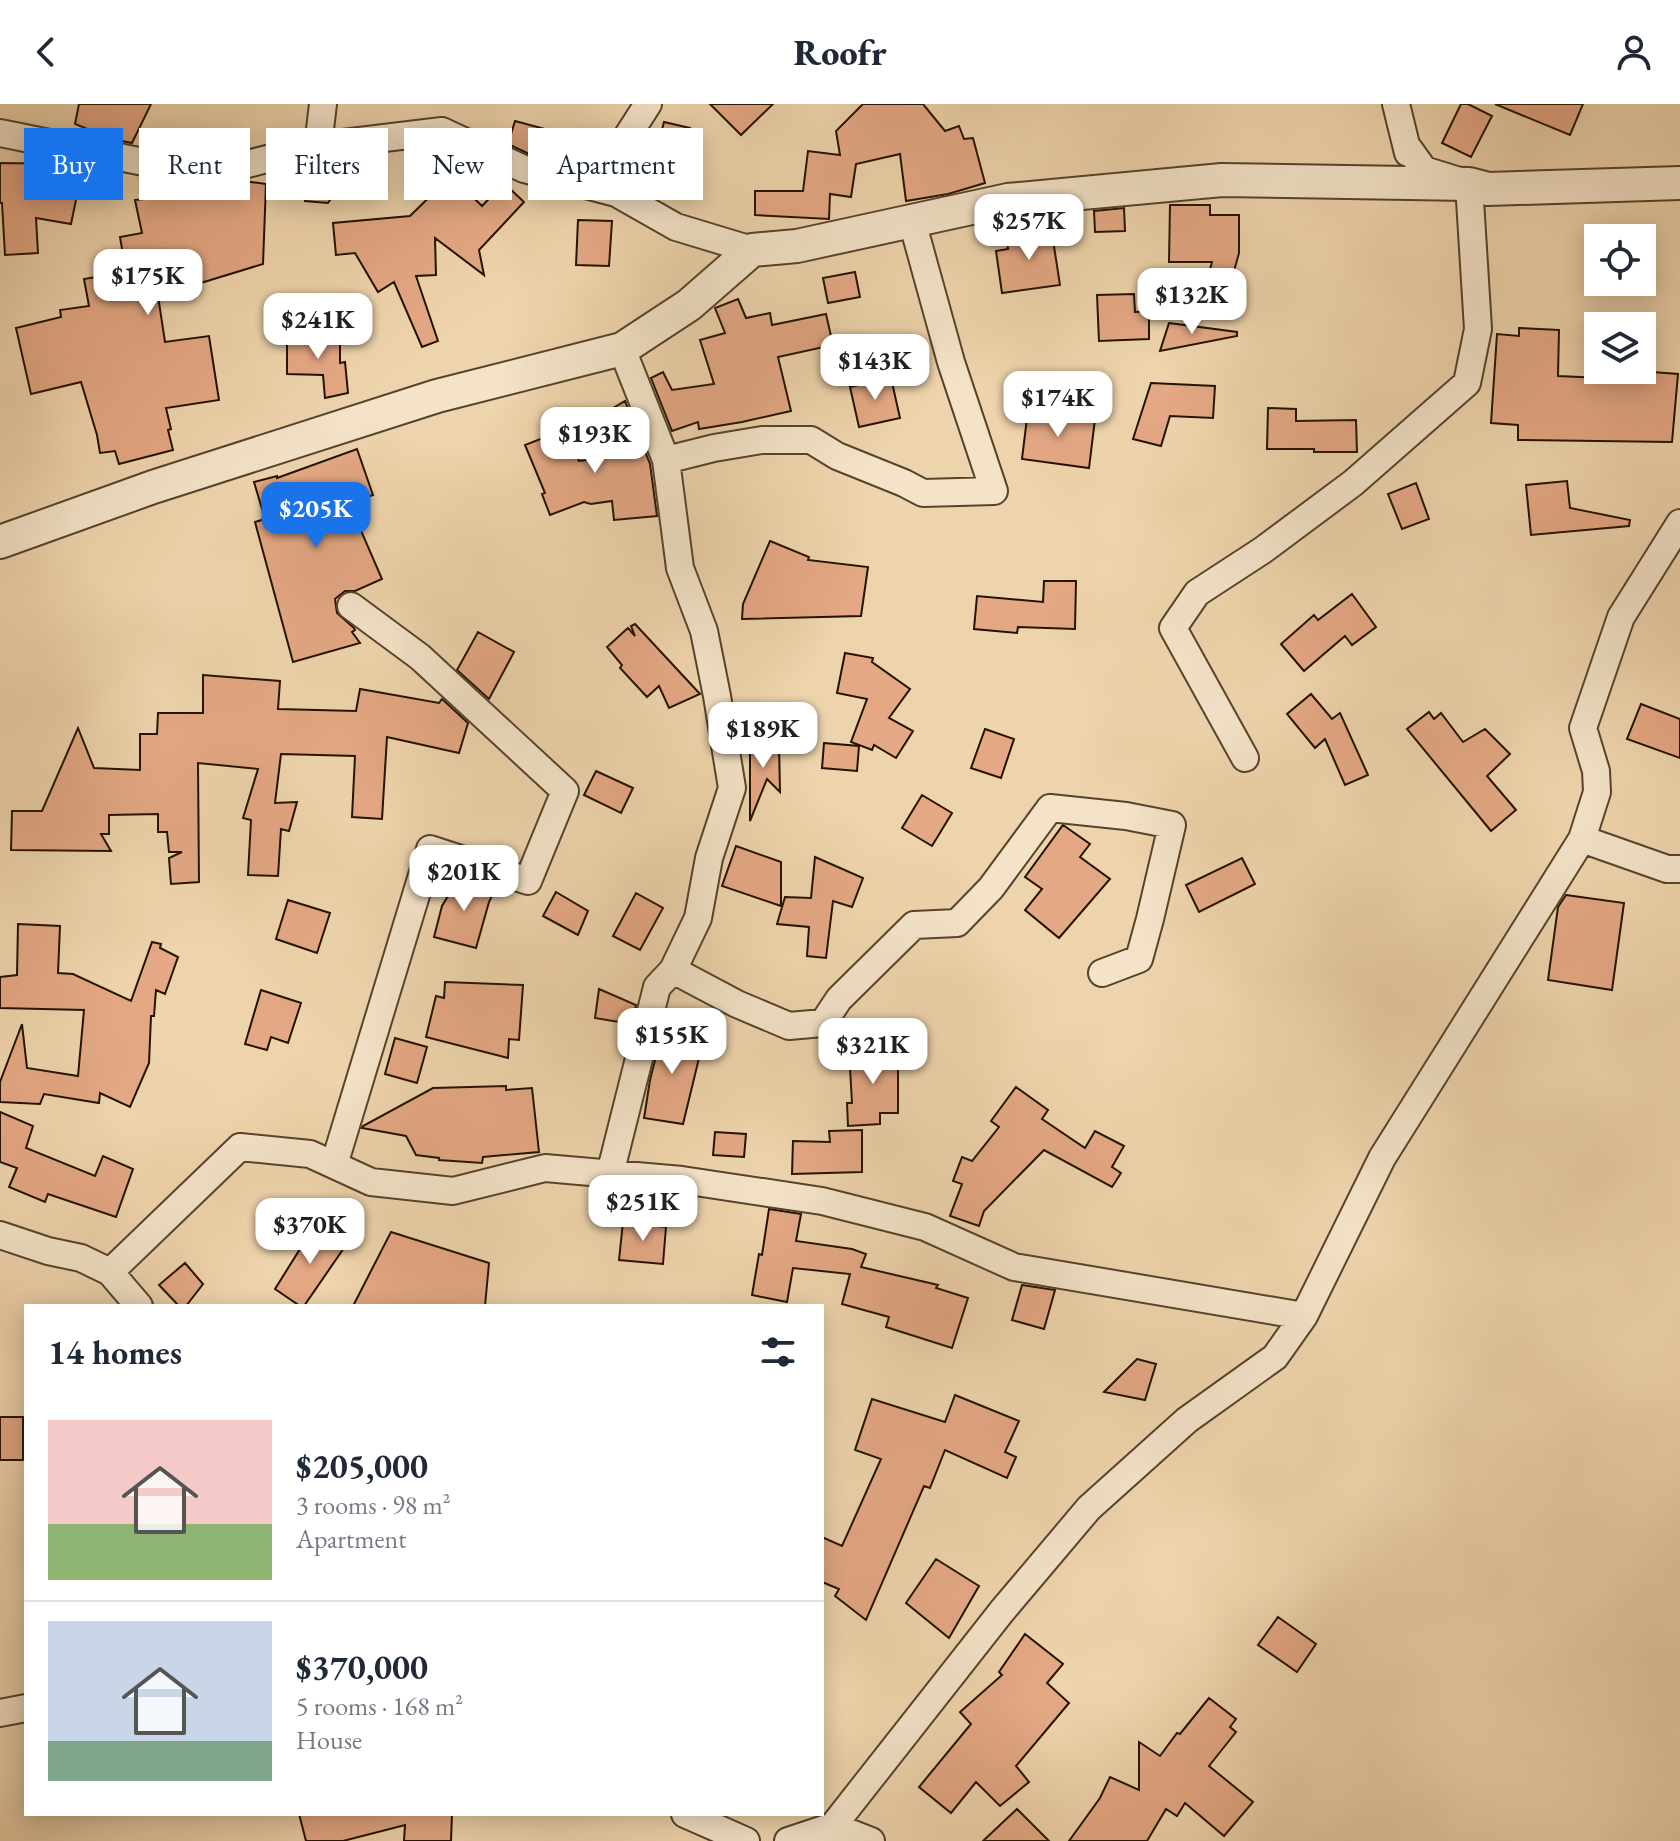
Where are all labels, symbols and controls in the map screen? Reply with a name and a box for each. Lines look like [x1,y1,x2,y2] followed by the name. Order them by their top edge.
[794,29,886,76] text: Roofr
[24,30,68,74] icon: back
[1612,30,1656,74] icon: person
[24,128,123,200] chip: Buy
[139,128,250,200] chip: Rent
[266,128,388,200] chip: Filters
[404,128,512,200] chip: New
[528,128,703,200] chip: Apartment
[973,194,1085,262] pin: $257K
[992,203,1066,237] text: $257K
[1584,224,1656,384] map controls
[1584,224,1656,296] button: locate
[92,249,204,317] pin: $175K
[111,258,185,292] text: $175K
[1136,268,1248,336] pin: $132K
[1155,277,1229,311] text: $132K
[262,293,374,361] pin: $241K
[281,302,355,336] text: $241K
[1584,312,1656,384] button: layers
[819,334,931,402] pin: $143K
[838,343,912,377] text: $143K
[1002,371,1114,439] pin: $174K
[1021,380,1095,414] text: $174K
[539,407,651,475] pin: $193K
[558,416,632,450] text: $193K
[260,482,372,550] pin: $205K
[279,491,353,525] text: $205K
[707,702,819,770] pin: $189K
[726,711,800,745] text: $189K
[408,845,520,913] pin: $201K
[427,854,501,888] text: $201K
[616,1008,728,1076] pin: $155K
[635,1017,709,1051] text: $155K
[817,1018,929,1086] pin: $321K
[836,1027,910,1061] text: $321K
[587,1175,699,1243] pin: $251K
[606,1184,680,1218] text: $251K
[254,1198,366,1266] pin: $370K
[273,1207,347,1241] text: $370K
[48,1330,182,1374] text: 14 homes
[756,1330,800,1374] icon: filters
[296,1444,428,1488] text: $205,000
[112,1452,208,1548] icon: home
[296,1488,451,1522] text: 3 rooms · 98 m²
[296,1522,406,1556] text: Apartment
[296,1645,428,1689] text: $370,000
[112,1653,208,1749] icon: home
[296,1689,463,1723] text: 5 rooms · 168 m²
[296,1723,362,1757] text: House

